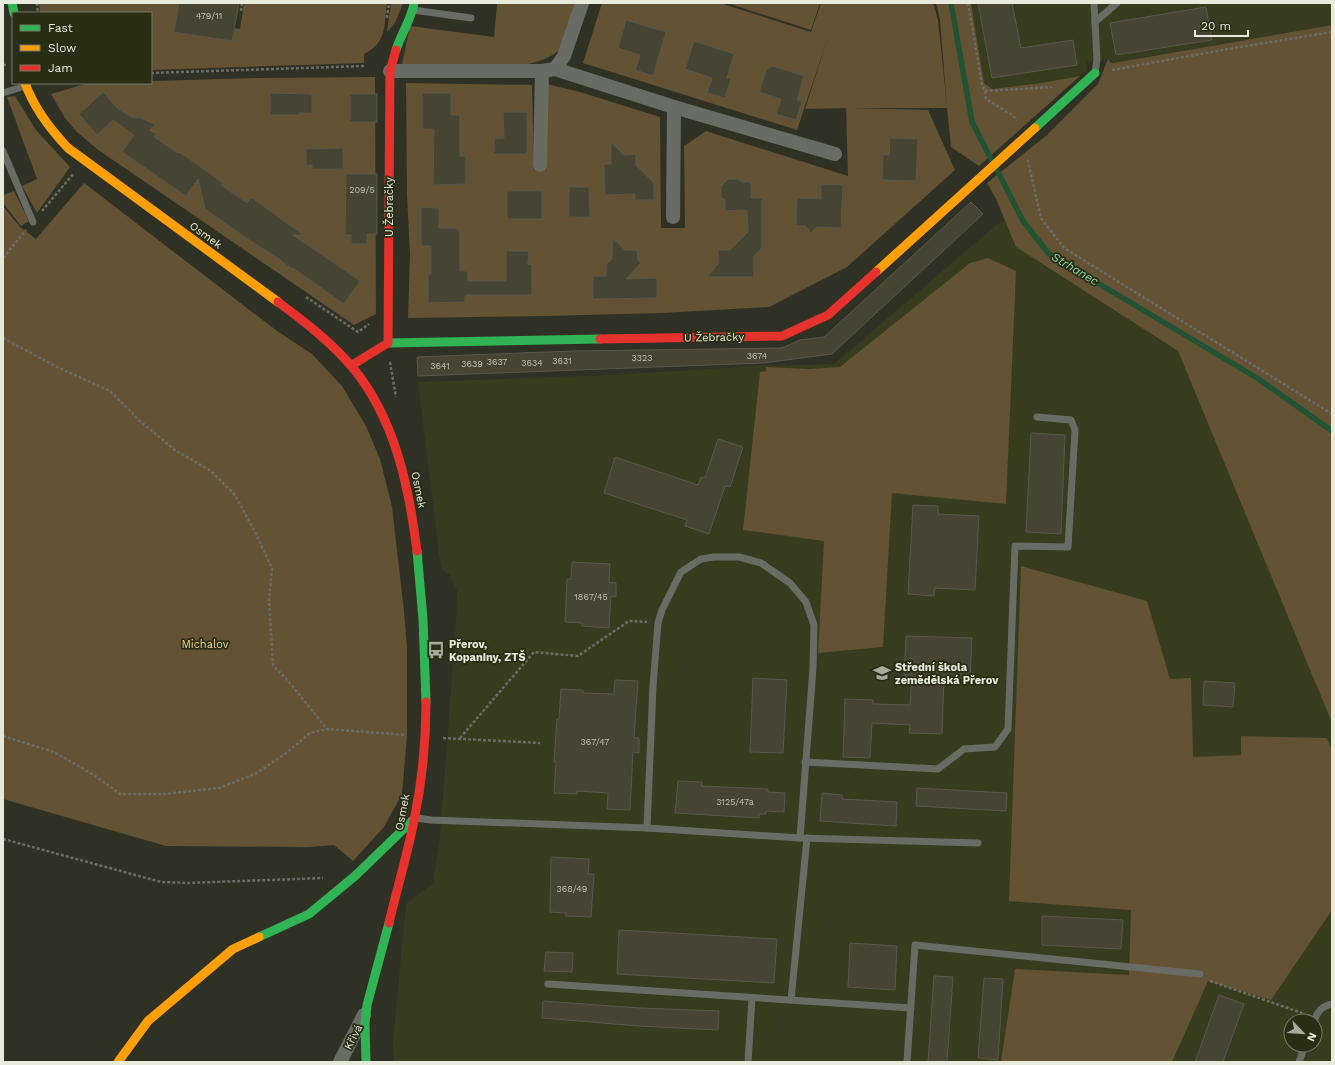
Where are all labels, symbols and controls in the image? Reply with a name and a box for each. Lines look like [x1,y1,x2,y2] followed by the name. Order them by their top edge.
[196,11,222,21] house number: 479/11
[12,12,152,84] legend
[1195,12,1248,38] scale bar
[1201,19,1231,33] text: 20 m
[48,21,73,35] text: Fast
[48,41,76,55] text: Slow
[48,61,73,75] text: Jam
[382,177,396,237] street label: U Žebračky
[349,185,375,195] house number: 209/5
[187,219,225,252] street label: Osmek
[1049,250,1101,289] water label: Strhanec
[684,329,744,345] street label: U Žebračky
[747,351,768,361] house number: 3674
[632,353,653,363] house number: 3323
[552,356,572,366] house number: 3631
[487,357,507,367] house number: 3637
[521,358,543,368] house number: 3634
[461,359,483,369] house number: 3639
[430,361,450,371] house number: 3641
[409,471,428,510] street label: Osmek
[574,592,608,602] house number: 1867/45
[181,638,229,651] park label: Michalov
[449,638,526,664] place label: Přerov, Kopaniny, ZTŠ
[426,640,446,660] bus stop icon: Přerov, Kopaniny, ZTŠ
[895,661,999,687] place label: Střední škola zemědělská Přerov
[872,663,892,683] school or university icon: Střední škola zemědělská Přerov
[581,737,609,747] house number: 367/47
[393,793,412,832] street label: Osmek
[716,797,754,807] house number: 3125/47a
[557,884,587,894] house number: 368/49
[1283,1013,1323,1053] north arrow
[342,1022,365,1052] street label: Křivá
[1304,1031,1319,1043] text: N

